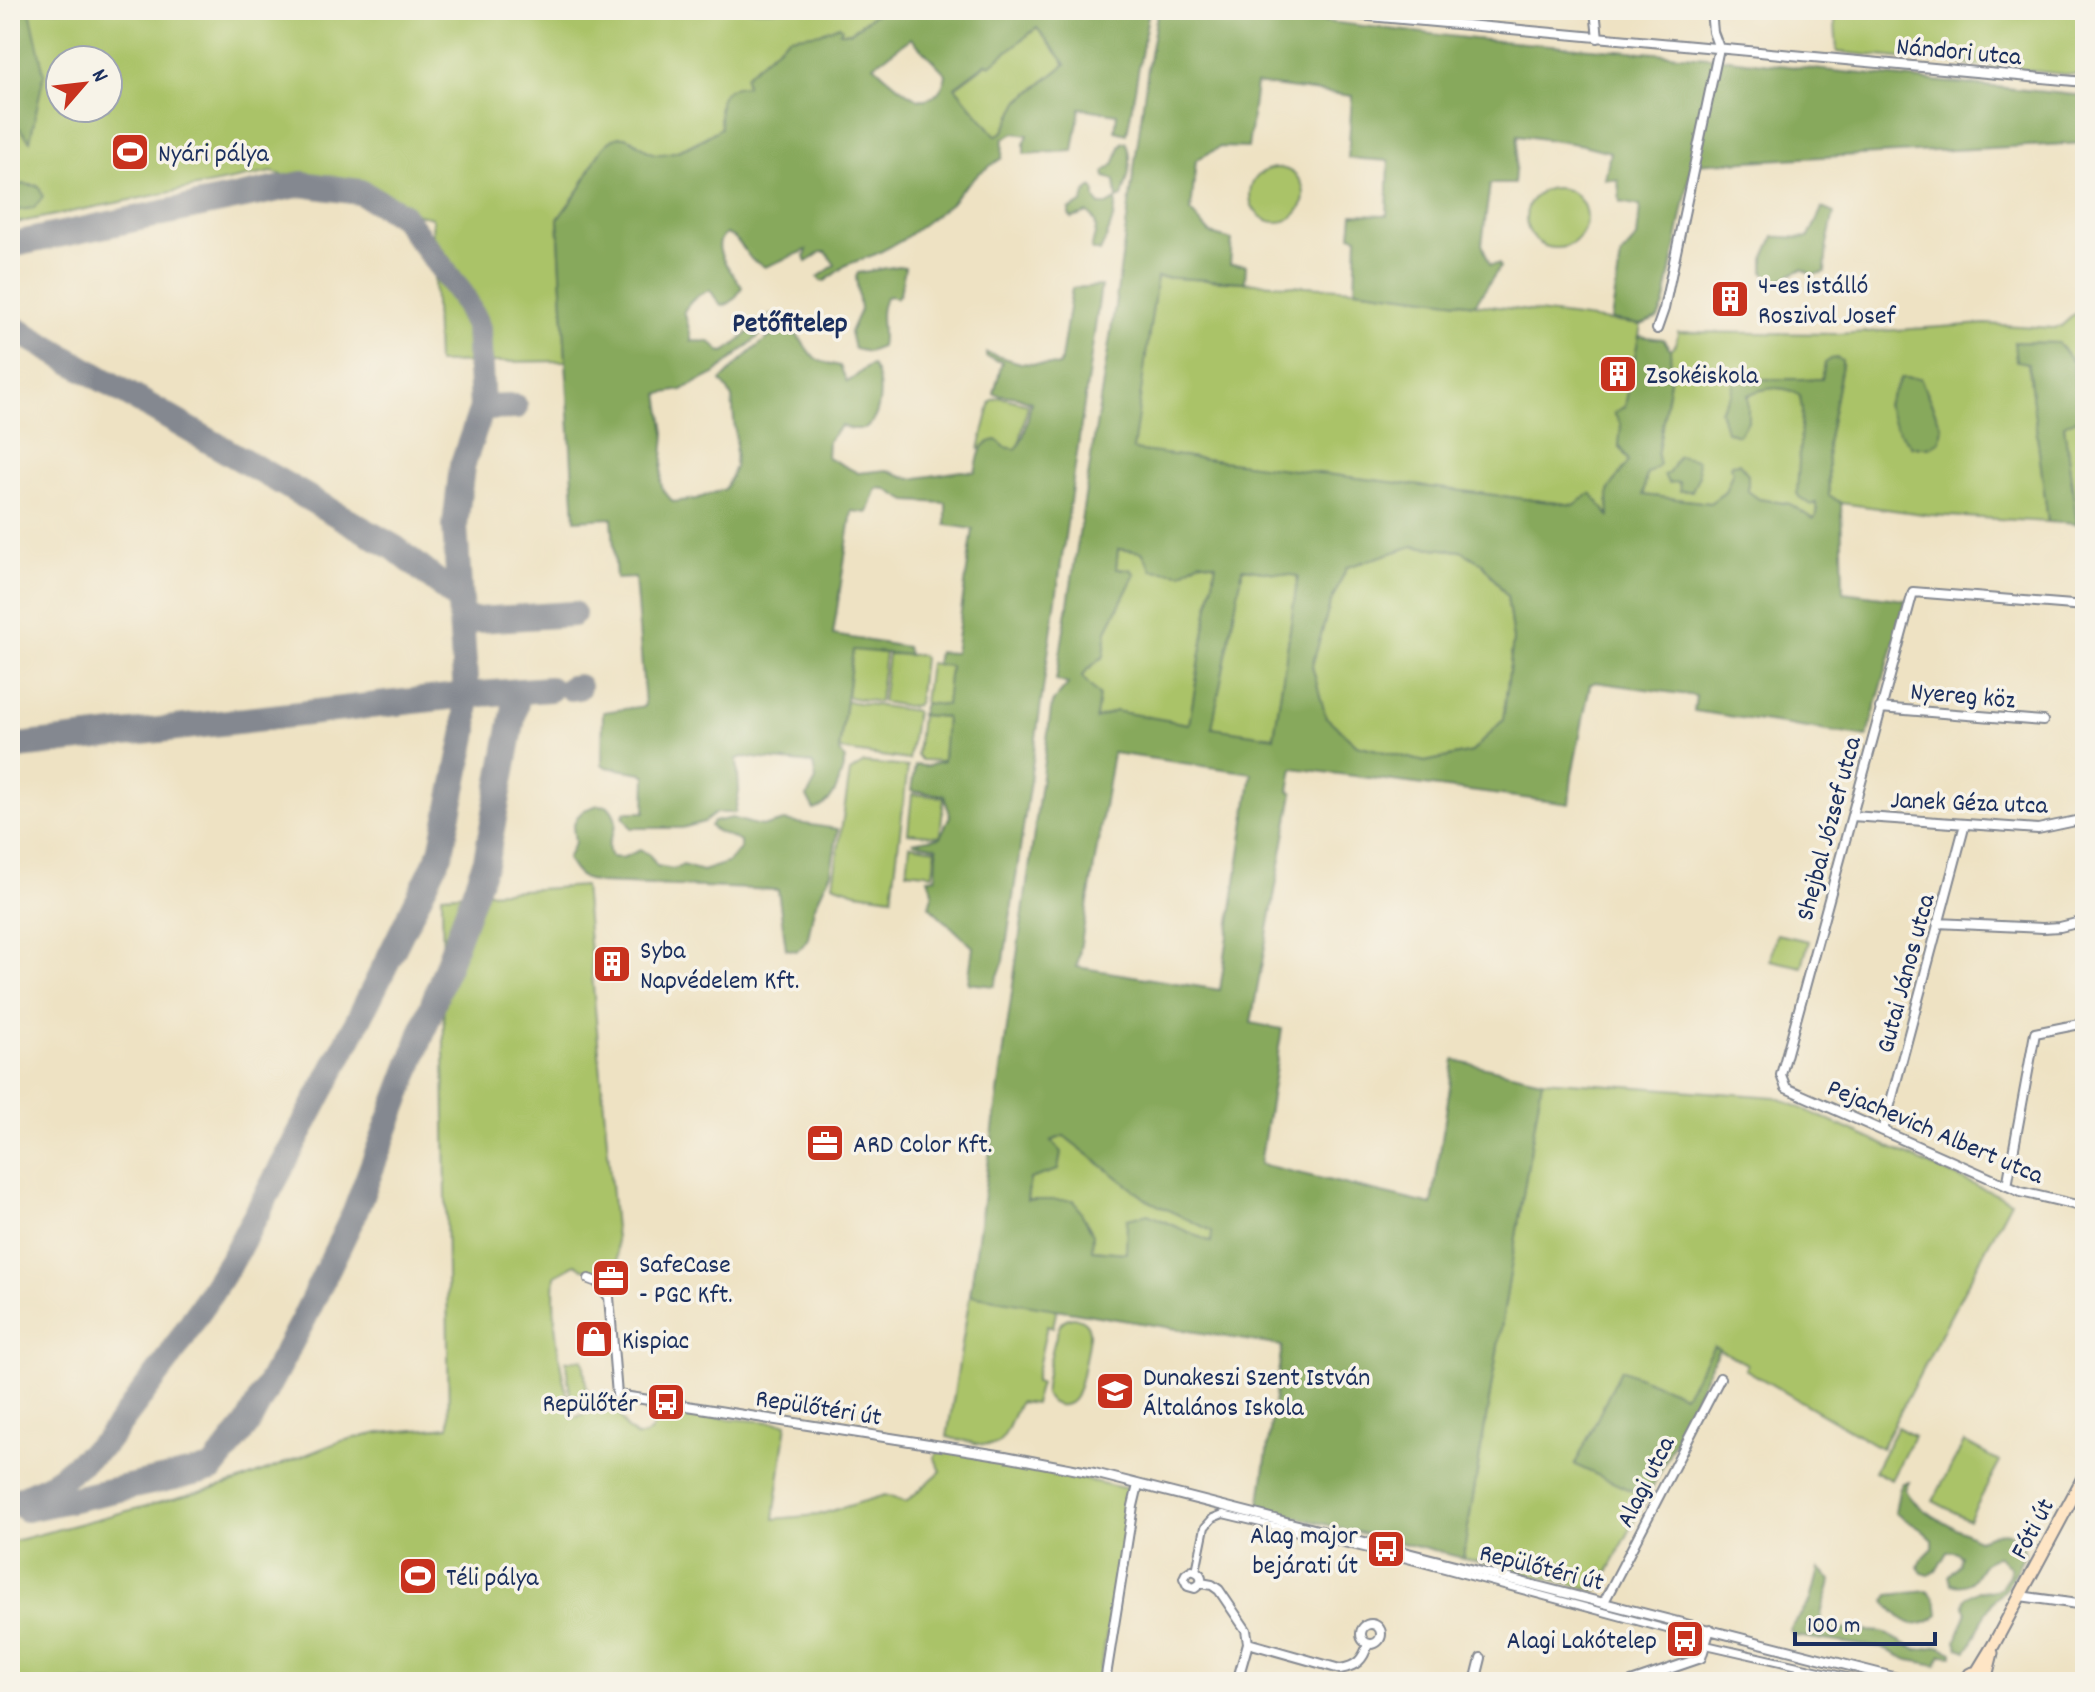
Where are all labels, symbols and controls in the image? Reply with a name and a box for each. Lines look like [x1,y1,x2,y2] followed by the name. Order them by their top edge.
[1895,30,2024,77] street label: Nándori utca
[44,44,124,124] north arrow
[82,64,115,88] text: N
[109,131,151,173] sports icon: Nyári pálya
[158,137,269,174] place label: Nyári pálya
[1758,269,1896,336] place label: 4-es istálló Roszival Josef
[1709,278,1751,320] building icon: 4-es istálló Roszival Josef
[732,306,848,346] district label: Petőfitelep
[1597,353,1639,395] building icon: Zsokéiskola
[1646,359,1759,396] place label: Zsokéiskola
[1909,674,2017,721] street label: Nyereg köz
[1788,732,1873,925] street label: Shejbal József utca
[1890,783,2049,826] street label: Janek Géza utca
[1868,890,1947,1058] street label: Gutai János utca
[640,934,799,1001] place label: Syba Napvédelem Kft.
[591,943,633,985] building icon: Syba Napvédelem Kft.
[1821,1071,2049,1196] street label: Pejachevich Albert utca
[804,1122,846,1164] office icon: ARD Color Kft.
[853,1128,992,1165] place label: ARD Color Kft.
[639,1248,733,1315] place label: SafeCase - PGC Kft.
[590,1257,632,1299] office icon: SafeCase - PGC Kft.
[573,1318,615,1360] shop icon: Kispiac
[622,1324,689,1361] place label: Kispiac
[1143,1361,1370,1428] place label: Dunakeszi Szent István Általános Iskola
[1094,1370,1136,1412] school or university icon: Dunakeszi Szent István Általános Iskola
[645,1381,687,1423] bus stop icon: Repülőtér
[753,1381,884,1438] street label: Repülőtéri út
[543,1387,638,1424] place label: Repülőtér
[1608,1430,1686,1535] street label: Alagi utca
[2003,1492,2066,1567] street label: Fóti út
[1250,1519,1358,1586] place label: Alag major bejárati út
[1365,1528,1407,1570] bus stop icon: Alag major bejárati út
[1475,1536,1608,1603] street label: Repülőtéri út
[397,1555,439,1597] sports icon: Téli pálya
[446,1561,539,1598] place label: Téli pálya
[1795,1596,1935,1646] scale bar
[1807,1610,1860,1644] text: 100 m
[1664,1618,1706,1660] bus stop icon: Alagi Lakótelep
[1507,1624,1657,1661] place label: Alagi Lakótelep

